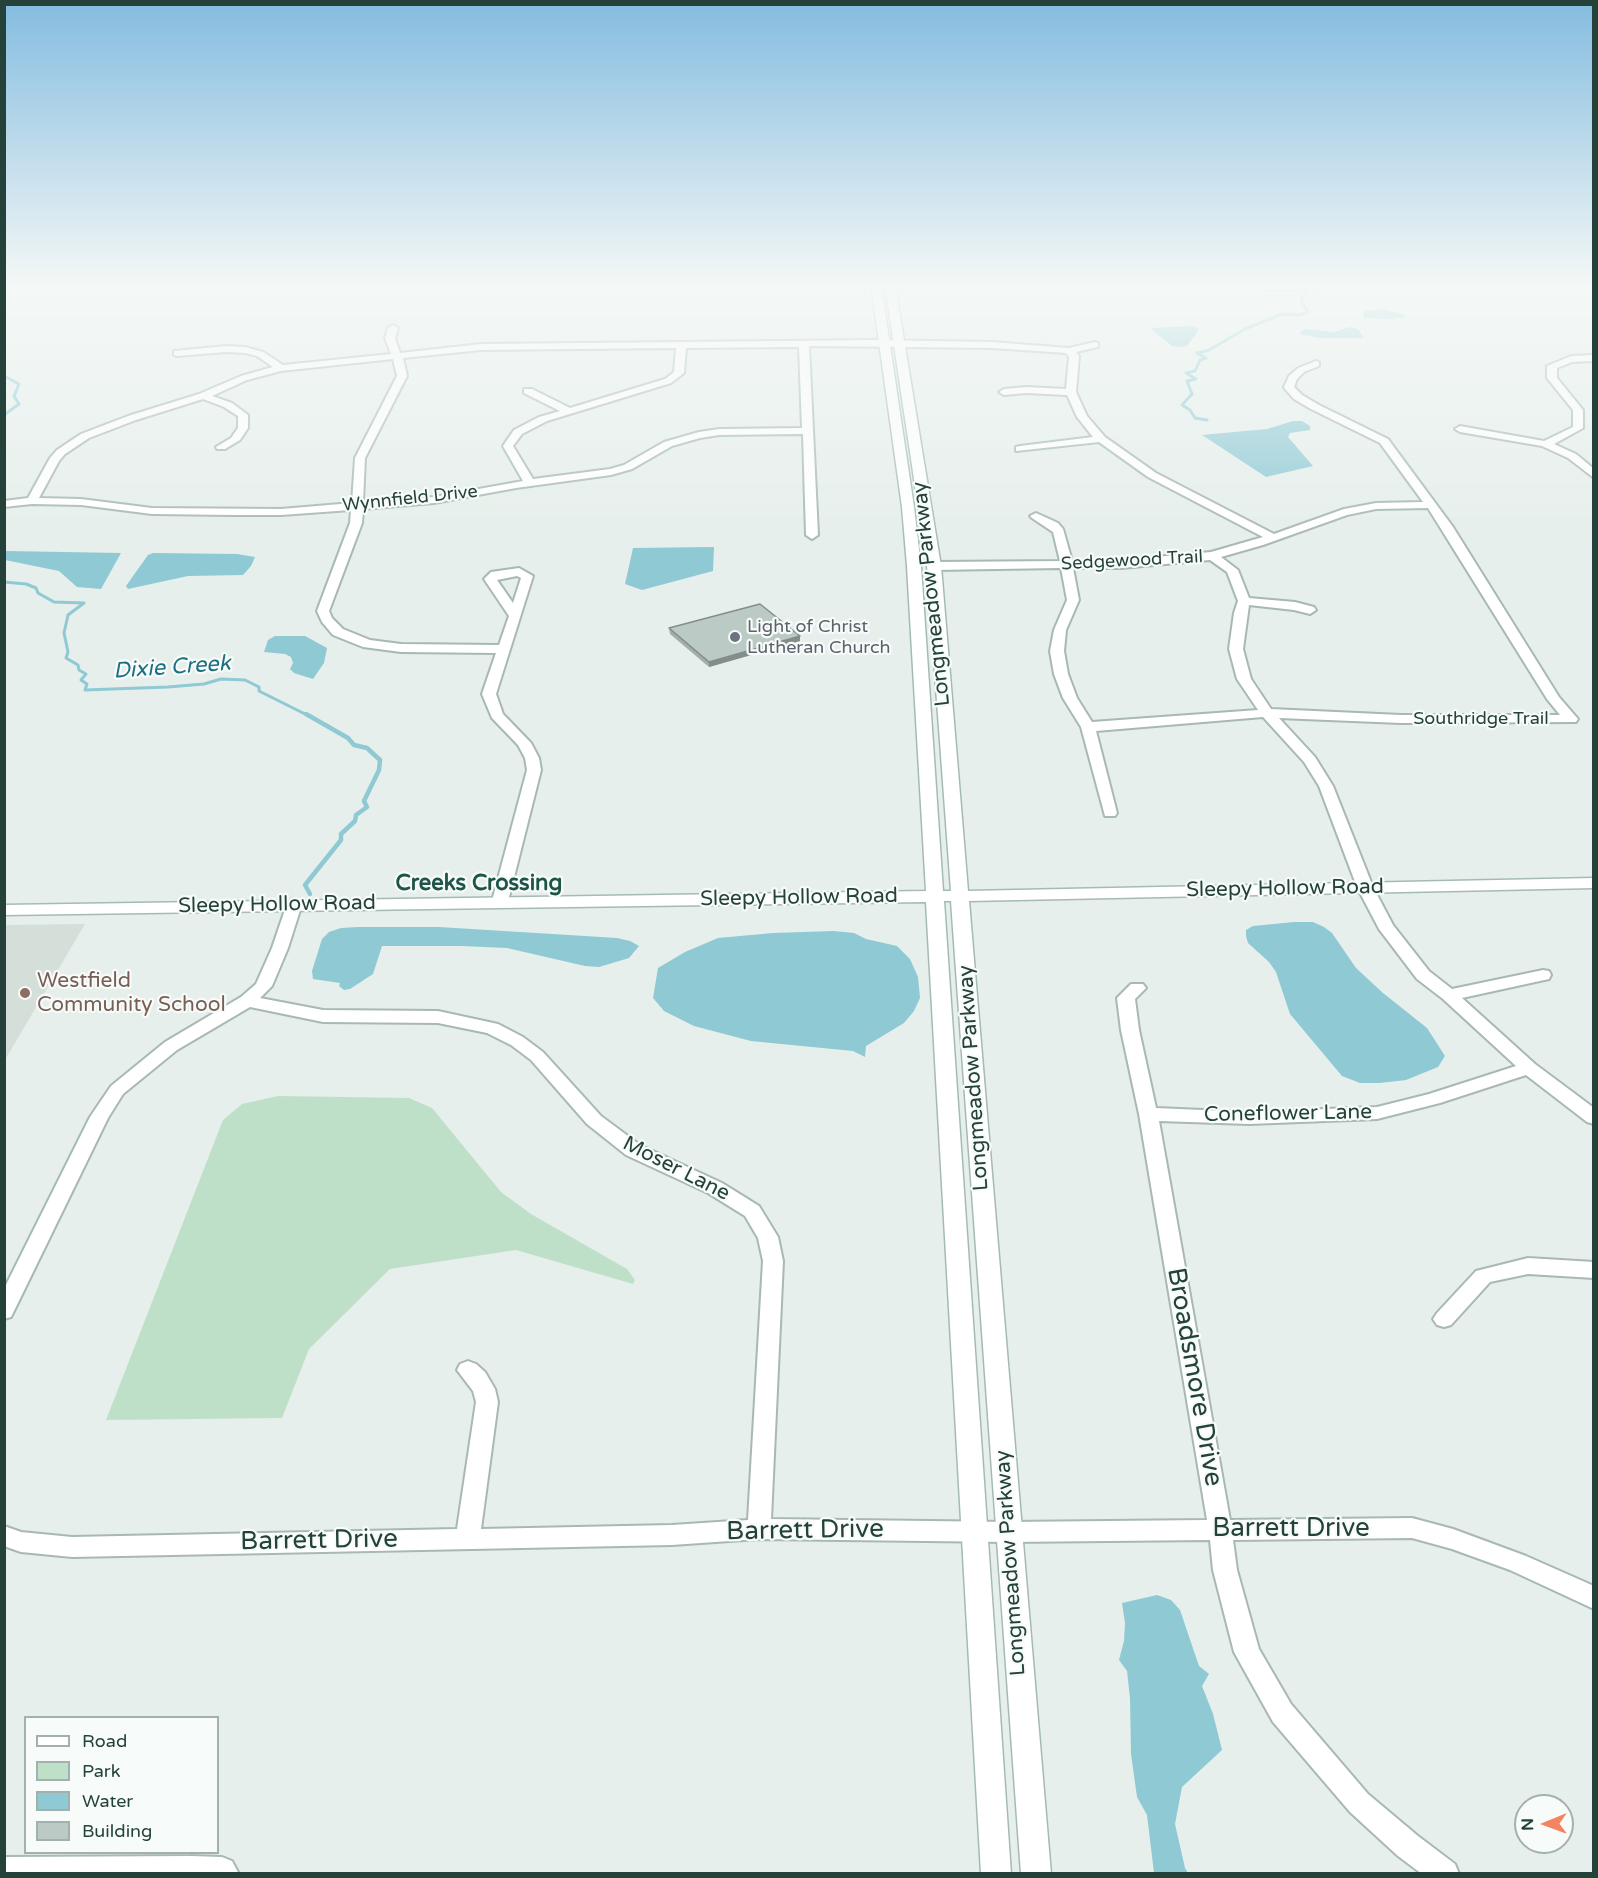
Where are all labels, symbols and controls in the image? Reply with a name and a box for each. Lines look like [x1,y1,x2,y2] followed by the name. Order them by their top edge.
[908,480,956,708] street label: Longmeadow Parkway
[341,481,479,517] street label: Wynnfield Drive
[1061,546,1203,576] street label: Sedgewood Trail
[747,616,891,658] place label: Light of Christ Lutheran Church
[728,630,742,644] marker: Light of Christ Lutheran Church
[112,651,232,685] water label: Dixie Creek
[1413,708,1549,730] street label: Southridge Trail
[396,871,562,897] district label: Creeks Crossing
[1186,875,1384,903] street label: Sleepy Hollow Road
[700,884,898,912] street label: Sleepy Hollow Road
[178,891,376,919] street label: Sleepy Hollow Road
[954,964,994,1192] street label: Longmeadow Parkway
[37,968,226,1018] place label: Westfield Community School
[18,986,32,1000] marker: Westfield Community School
[1204,1100,1372,1128] street label: Coneflower Lane
[618,1131,734,1207] street label: Moser Lane
[1159,1265,1229,1489] street label: Broadsmore Drive
[991,1449,1031,1677] street label: Longmeadow Parkway
[1212,1513,1370,1545] street label: Barrett Drive
[726,1514,884,1548] street label: Barrett Drive
[240,1524,398,1558] street label: Barrett Drive
[24,1716,219,1854] legend
[82,1730,127,1752] text: Road
[82,1760,120,1782] text: Park
[82,1790,133,1812] text: Water
[1514,1794,1574,1854] north arrow
[1518,1818,1538,1831] text: N
[82,1820,152,1842] text: Building

